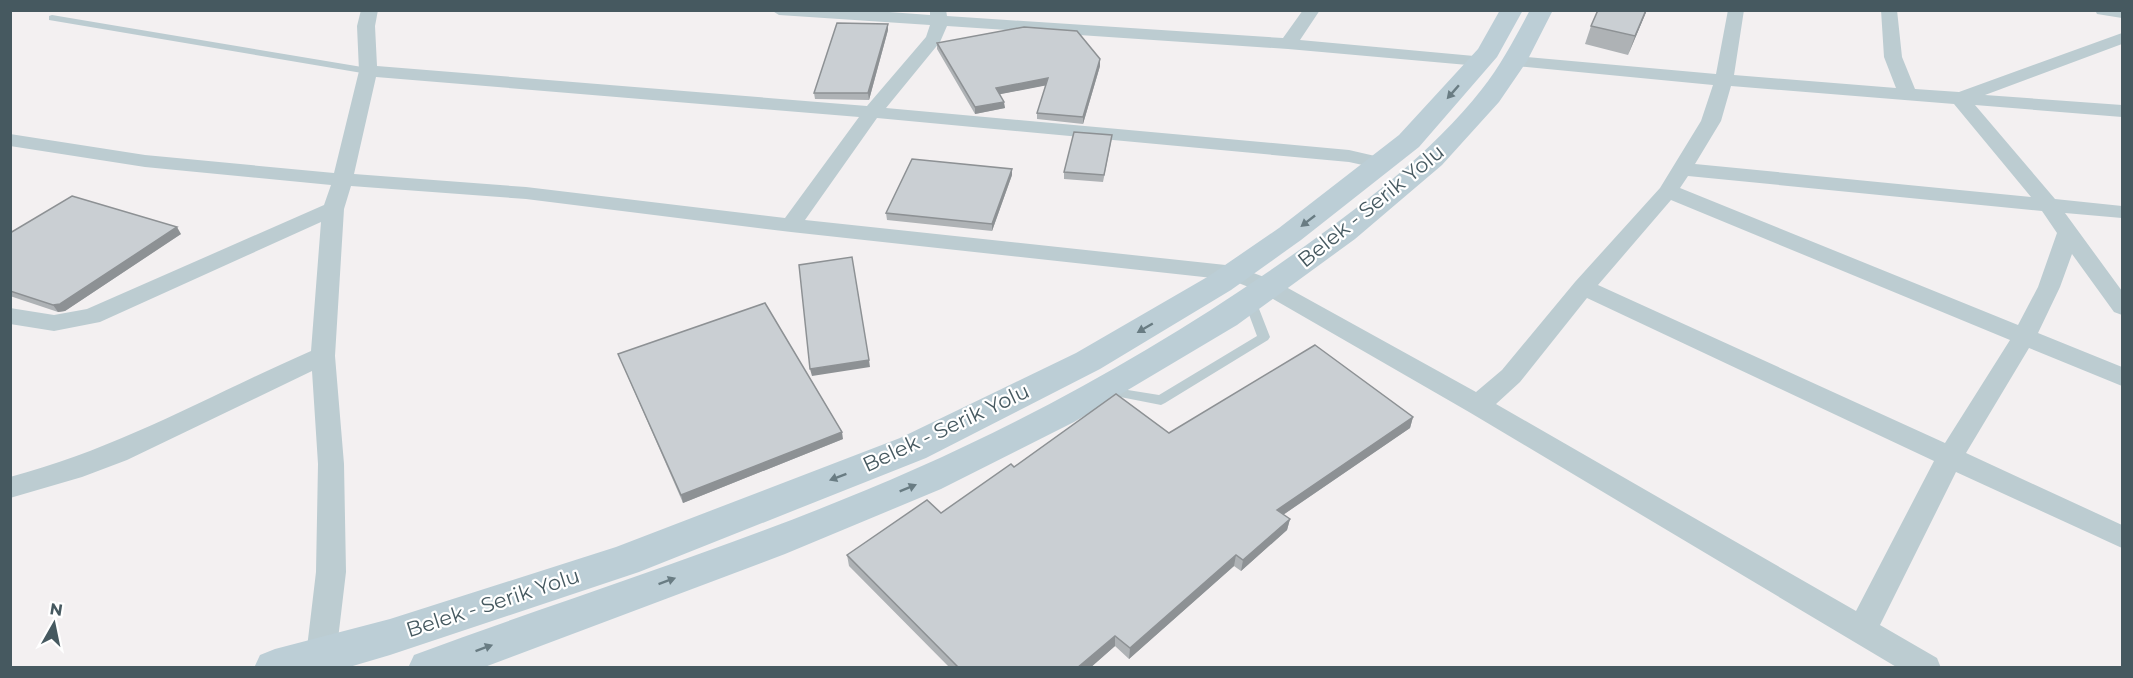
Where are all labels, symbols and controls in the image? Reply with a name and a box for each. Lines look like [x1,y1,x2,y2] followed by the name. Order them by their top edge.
[1447,84,1460,100] one-way arrow
[1292,139,1449,272] street label: Belek - Serik Yolu
[1300,214,1316,227] one-way arrow
[1137,323,1154,333] one-way arrow
[858,378,1033,477] street label: Belek - Serik Yolu
[829,473,847,482] one-way arrow
[899,483,917,493] one-way arrow
[403,563,583,642] street label: Belek - Serik Yolu
[658,576,676,585] one-way arrow
[24,594,84,654] north arrow
[48,599,64,620] text: N
[475,642,493,652] one-way arrow

